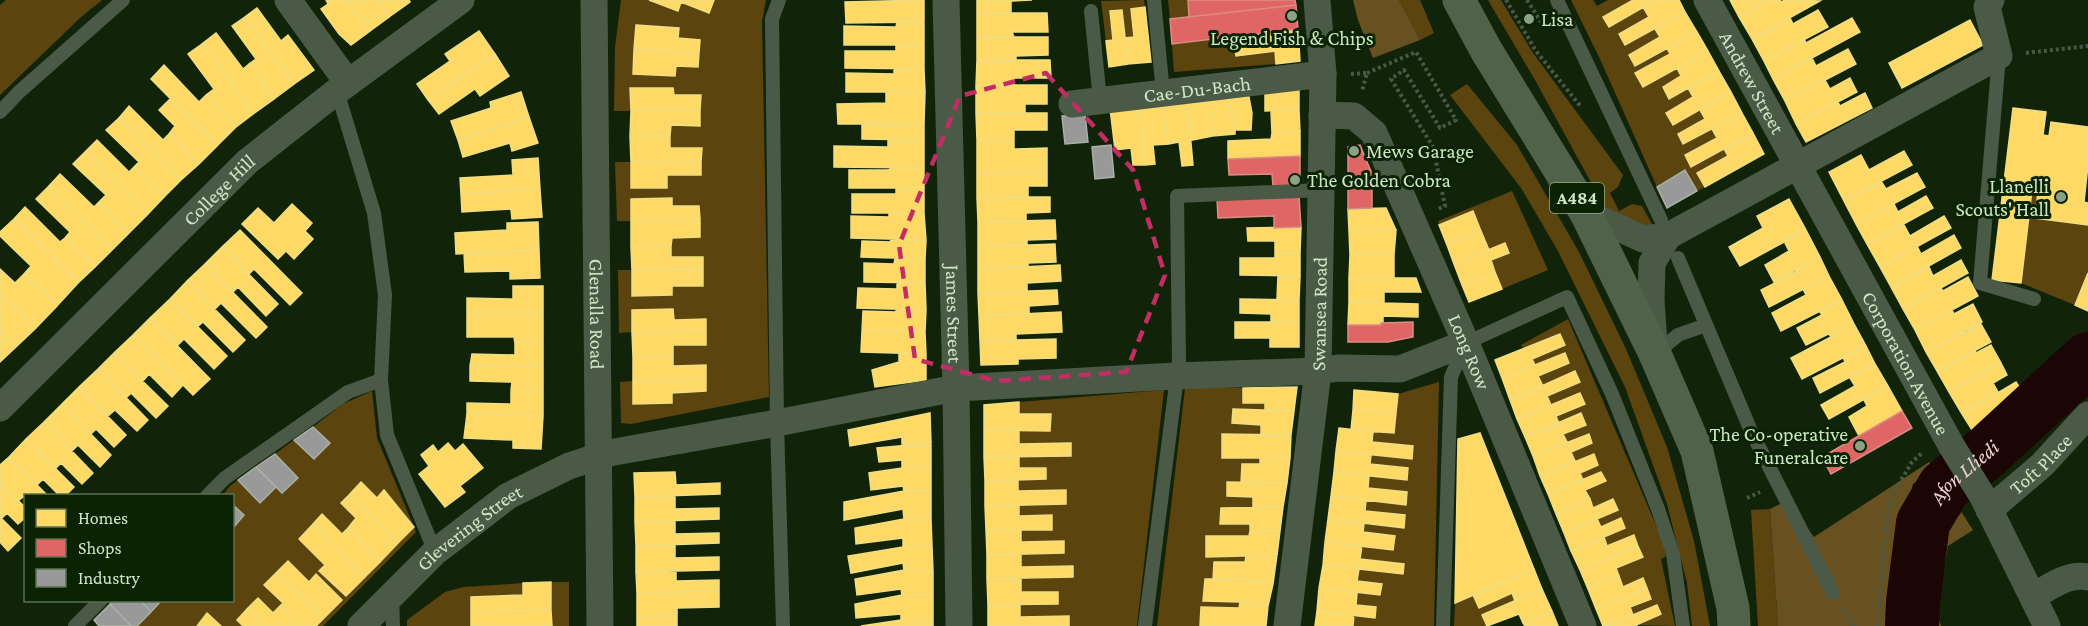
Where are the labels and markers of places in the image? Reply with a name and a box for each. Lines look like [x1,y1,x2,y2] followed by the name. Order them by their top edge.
[1541,8,1573,30] place label: Lisa
[1285,9,1299,23] marker: Legend Fish & Chips
[1522,12,1536,26] marker: Lisa
[1210,27,1374,50] place label: Legend Fish & Chips
[1366,140,1474,163] place label: Mews Garage
[1347,144,1361,158] marker: Mews Garage
[1307,169,1451,191] place label: The Golden Cobra
[1288,173,1302,187] marker: The Golden Cobra
[1955,175,2049,220] place label: Llanelli Scouts' Hall
[2054,190,2068,204] marker: Llanelli Scouts' Hall
[1709,423,1848,468] place label: The Co-operative Funeralcare
[1853,439,1867,453] marker: The Co-operative Funeralcare

